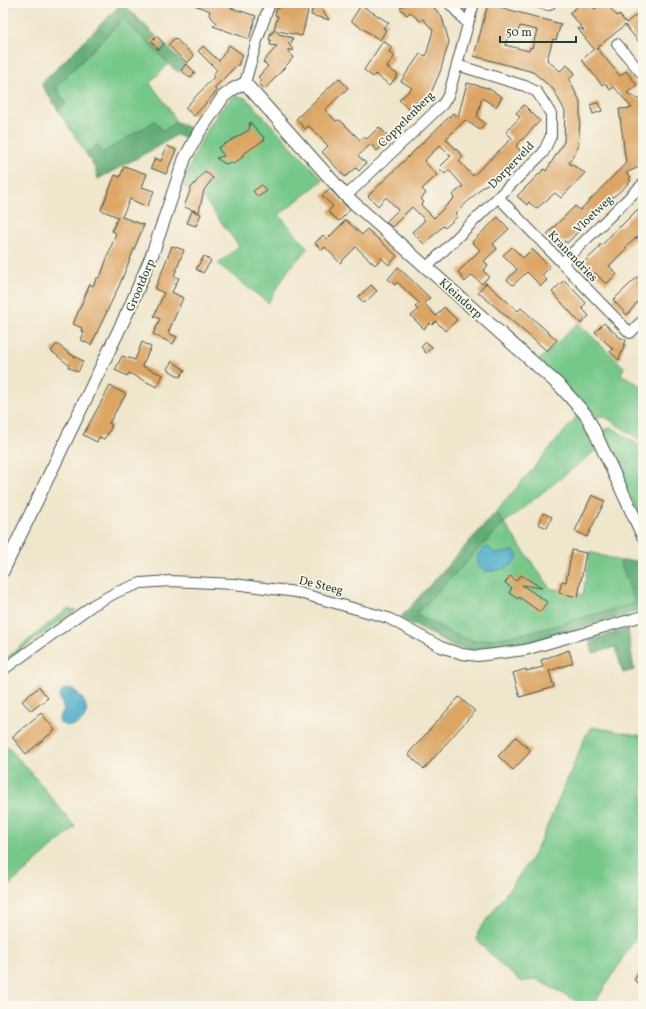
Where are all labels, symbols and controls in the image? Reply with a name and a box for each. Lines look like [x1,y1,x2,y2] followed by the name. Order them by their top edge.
[500,18,576,44] scale bar
[506,25,532,41] text: 50 m
[375,88,438,151] street label: Coppelenberg
[485,138,538,193] street label: Dorperveld
[571,192,617,237] street label: Vloetweg
[544,228,601,286] street label: Kranendries
[123,257,159,314] street label: Grootdorp
[435,275,486,323] street label: Kleindorp
[297,573,345,599] street label: De Steeg

